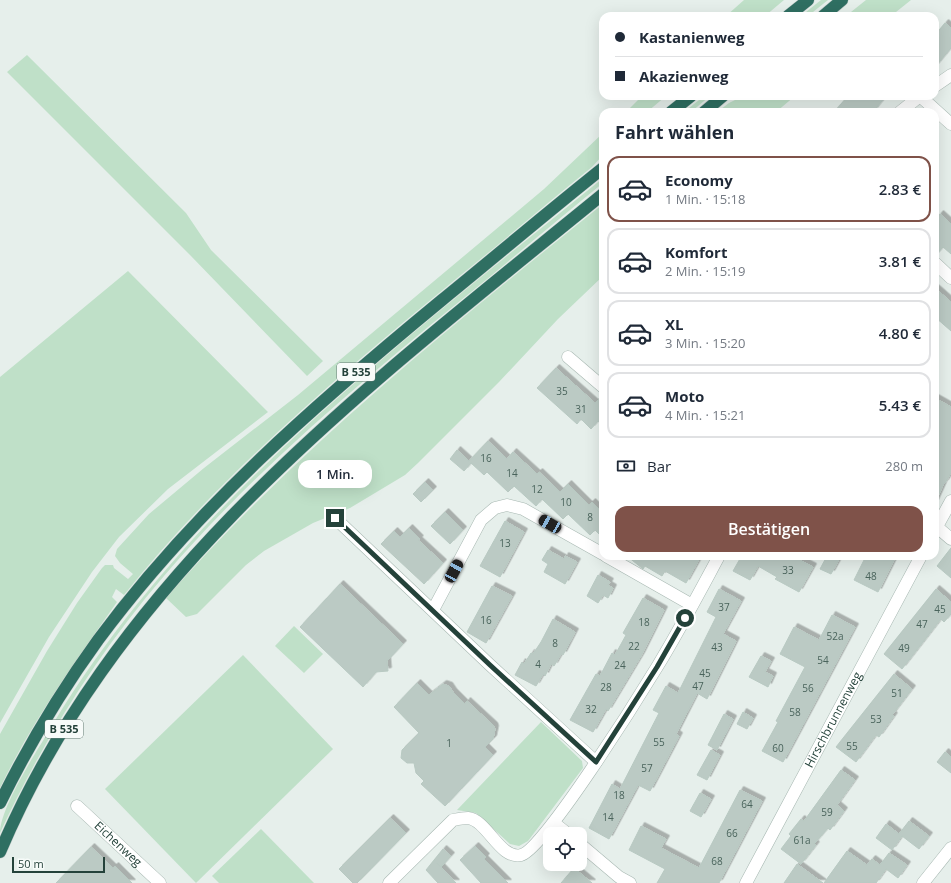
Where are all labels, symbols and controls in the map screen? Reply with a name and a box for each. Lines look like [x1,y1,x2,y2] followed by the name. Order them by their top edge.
[639,27,744,47] text: Kastanienweg
[639,66,729,86] text: Akazienweg
[615,120,734,144] text: Fahrt wählen
[665,170,733,190] text: Economy
[617,171,653,207] icon: car
[879,179,921,199] text: 2.83 €
[665,190,746,208] text: 1 Min. · 15:18
[665,242,727,262] text: Komfort
[617,243,653,279] icon: car
[879,251,921,271] text: 3.81 €
[665,262,746,280] text: 2 Min. · 15:19
[665,314,683,334] text: XL
[617,315,653,351] icon: car
[879,323,921,343] text: 4.80 €
[665,334,746,352] text: 3 Min. · 15:20
[337,363,375,381] road number: B 535
[556,384,568,398] house number: 35
[665,386,704,406] text: Moto
[617,387,653,423] icon: car
[879,395,921,415] text: 5.43 €
[575,402,587,416] house number: 31
[665,406,746,424] text: 4 Min. · 15:21
[480,451,492,465] house number: 16
[615,455,637,477] icon: cash
[647,456,671,476] text: Bar
[885,457,923,475] text: 280 m
[298,460,372,488] callout: 1 Min.
[316,465,354,483] text: 1 Min.
[506,466,518,480] house number: 14
[531,482,543,496] house number: 12
[560,495,572,509] house number: 10
[615,506,923,552] button: Bestätigen
[326,509,344,527] route end
[587,510,593,524] house number: 8
[537,513,563,535] car
[499,536,511,550] house number: 13
[443,558,465,584] car
[782,563,794,577] house number: 33
[865,569,877,583] house number: 48
[718,600,730,614] house number: 37
[934,602,946,616] house number: 45
[676,609,694,627] route start
[480,613,492,627] house number: 16
[638,615,650,629] house number: 18
[916,617,928,631] house number: 47
[827,629,844,643] house number: 52a
[552,636,558,650] house number: 8
[628,639,640,653] house number: 22
[711,640,723,654] house number: 43
[898,641,910,655] house number: 49
[817,653,829,667] house number: 54
[535,657,541,671] house number: 4
[614,658,626,672] house number: 24
[699,666,711,680] house number: 45
[800,668,866,771] street label: Hirschbrunnenweg
[692,679,704,693] house number: 47
[600,680,612,694] house number: 28
[802,681,814,695] house number: 56
[891,686,903,700] house number: 51
[585,702,597,716] house number: 32
[789,705,801,719] house number: 58
[870,712,882,726] house number: 53
[45,720,83,738] road number: B 535
[653,735,665,749] house number: 55
[446,736,452,750] house number: 1
[846,739,858,753] house number: 55
[772,741,784,755] house number: 60
[641,761,653,775] house number: 57
[613,788,625,802] house number: 18
[741,797,753,811] house number: 64
[821,805,833,819] house number: 59
[602,810,614,824] house number: 14
[91,817,146,871] street label: Eichenweg
[726,826,738,840] house number: 66
[543,827,587,871] map controls
[543,827,587,871] button: locate
[794,833,811,847] house number: 61a
[711,854,723,868] house number: 68
[12,855,105,874] scale bar
[18,856,44,871] text: 50 m

